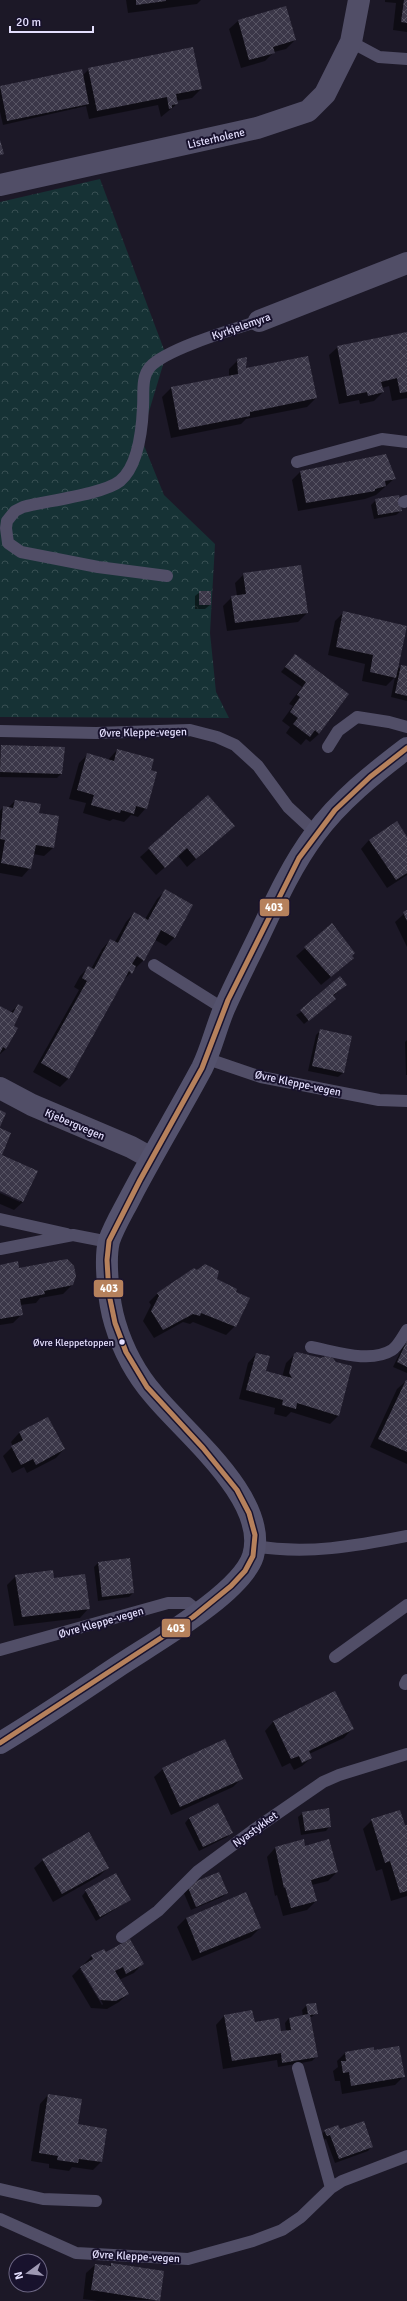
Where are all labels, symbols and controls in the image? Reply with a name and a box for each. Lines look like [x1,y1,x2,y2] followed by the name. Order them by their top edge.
[10,8,93,34] scale bar
[16,15,41,30] text: 20 m
[186,126,246,151] street label: Listerholene
[210,310,273,343] street label: Kyrkjelemyra
[99,725,187,740] street label: Øvre Kleppe-vegen
[259,898,290,917] line badge: 403
[265,901,283,914] text: 403
[254,1068,342,1099] street label: Øvre Kleppe-vegen
[43,1106,107,1143] street label: Kjebergvegen
[93,1279,124,1298] line badge: 403
[100,1282,118,1295] text: 403
[33,1337,114,1349] place label: Øvre Kleppetoppen
[117,1337,127,1347] marker: Øvre Kleppetoppen
[57,1604,145,1641] street label: Øvre Kleppe-vegen
[161,1618,191,1638] line badge: 403
[167,1622,185,1635] text: 403
[230,1809,280,1850] street label: Nyastykket
[92,2248,180,2265] street label: Øvre Kleppe-vegen
[8,2253,48,2293] north arrow
[12,2270,26,2281] text: N

